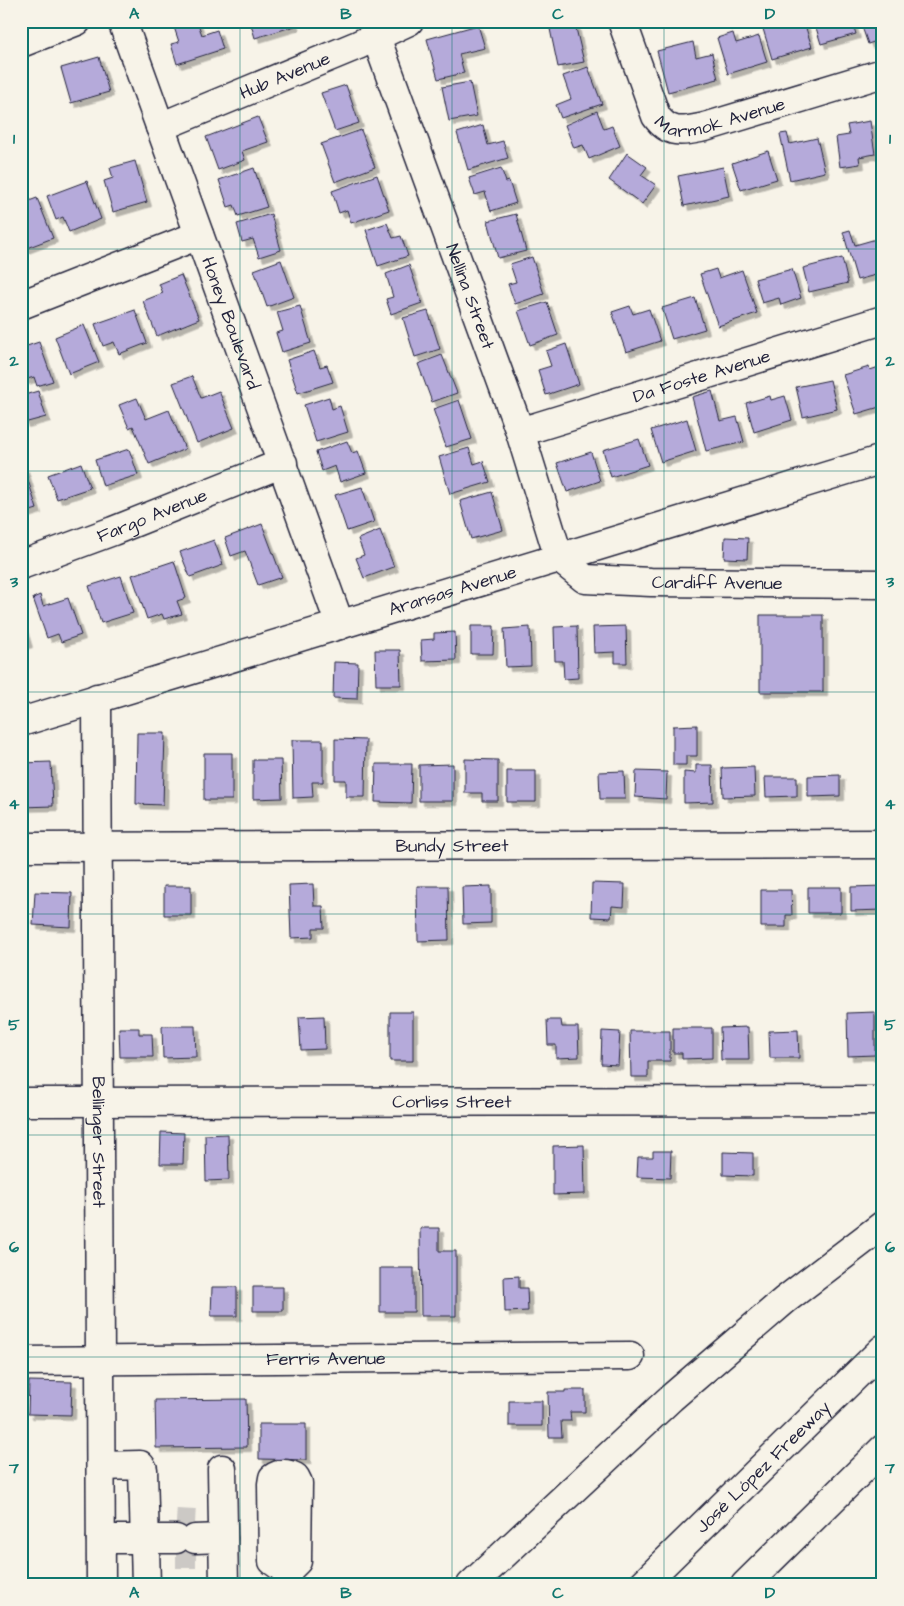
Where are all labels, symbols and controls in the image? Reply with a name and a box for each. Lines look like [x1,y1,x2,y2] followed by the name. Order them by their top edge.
[129,3,140,25] text: A
[340,3,352,25] text: B
[552,3,564,25] text: C
[765,3,776,25] text: D
[236,46,334,106] street label: Hub Avenue
[648,91,788,144] street label: Marmok Avenue
[13,128,16,150] text: 1
[889,128,892,150] text: 1
[439,240,501,353] street label: Nellina Street
[195,253,266,393] street label: Honey Boulevard
[630,343,774,409] street label: Da Foste Avenue
[8,350,19,372] text: 2
[884,350,895,372] text: 2
[93,483,211,549] street label: Fargo Avenue
[385,559,520,622] street label: Aransas Avenue
[652,570,783,596] street label: Cardiff Avenue
[9,571,19,593] text: 3
[885,571,895,593] text: 3
[9,793,20,815] text: 4
[885,793,896,815] text: 4
[396,833,509,860] street label: Bundy Street
[8,1014,20,1036] text: 5
[884,1014,896,1036] text: 5
[85,1076,111,1209] street label: Bellinger Street
[392,1089,512,1115] street label: Corliss Street
[9,1236,19,1258] text: 6
[885,1236,895,1258] text: 6
[266,1346,386,1372] street label: Ferris Avenue
[690,1395,837,1539] street label: José López Freeway
[8,1457,19,1479] text: 7
[884,1457,895,1479] text: 7
[129,1582,140,1604] text: A
[340,1582,352,1604] text: B
[552,1582,564,1604] text: C
[765,1582,776,1604] text: D

